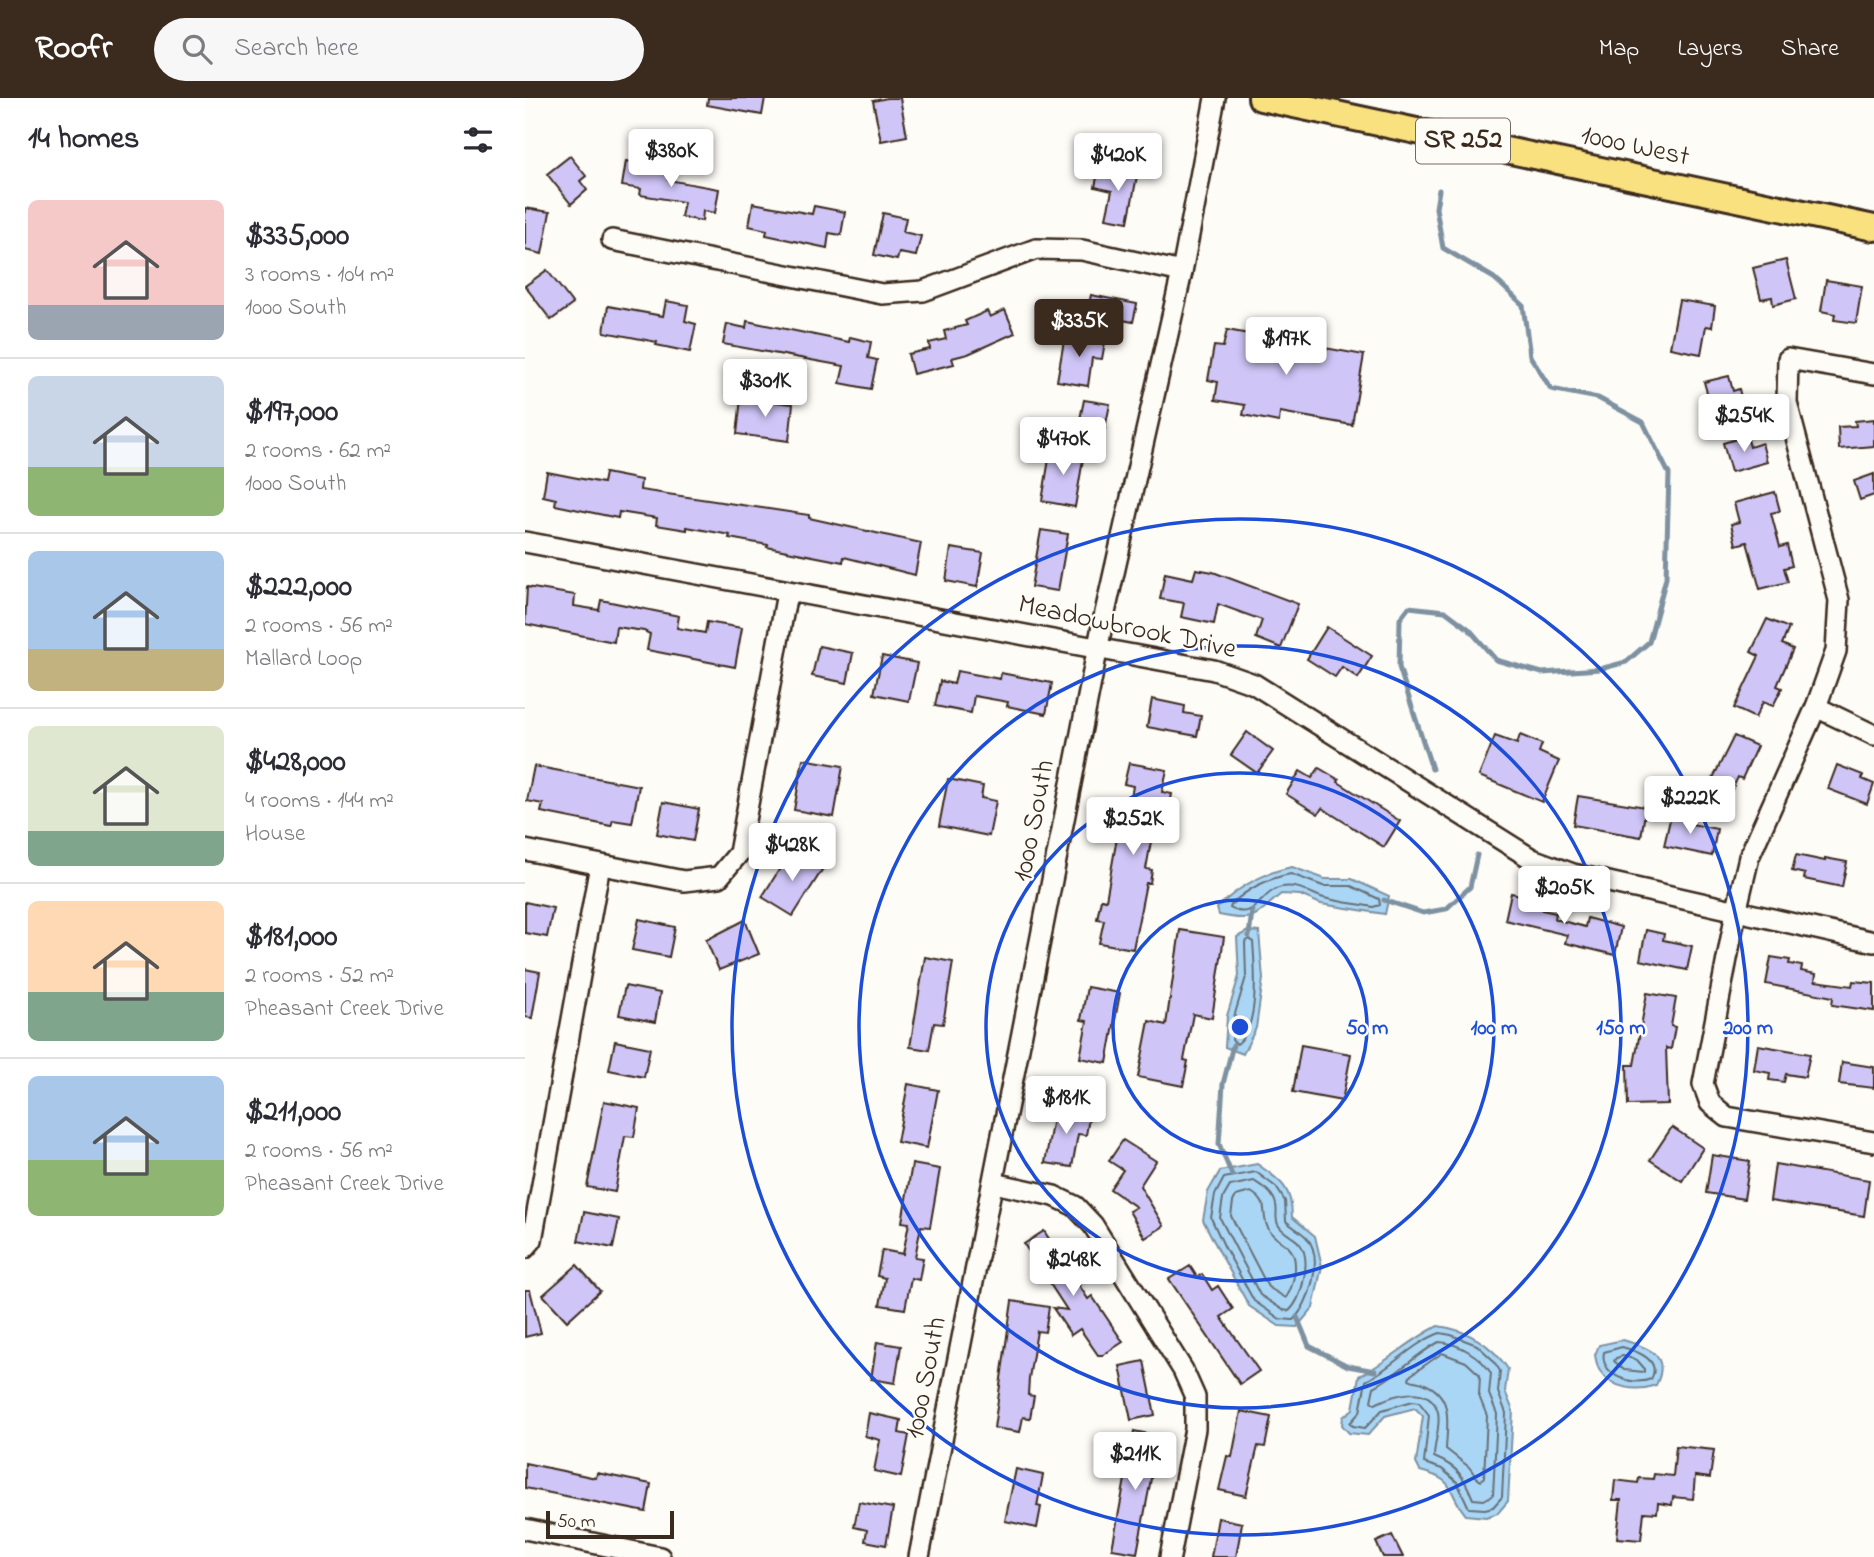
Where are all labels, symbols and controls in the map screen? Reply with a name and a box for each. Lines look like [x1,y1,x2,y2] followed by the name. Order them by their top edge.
[154,18,644,81] search box
[35,25,112,73] text: Roofr
[178,30,216,68] icon: search
[234,30,359,68] text: Search here
[1599,32,1639,67] text: Map
[1677,32,1743,67] text: Layers
[1781,32,1839,67] text: Share
[1577,116,1693,178] street label: 1000 West
[28,118,139,162] text: 14 homes
[1416,118,1510,164] road number: SR 252
[459,121,497,159] icon: filters
[622,130,720,189] pin: $380K
[1069,134,1167,193] pin: $420K
[644,135,698,168] text: $380K
[1090,139,1146,172] text: $420K
[245,215,349,259] text: $335,000
[84,228,168,312] icon: home
[245,259,394,292] text: 3 rooms · 104 m²
[245,292,346,325] text: 1000 South
[1030,300,1128,359] pin: $335K
[1050,305,1108,338] text: $335K
[1237,317,1335,377] pin: $197K
[1262,323,1310,356] text: $197K
[716,360,814,419] pin: $301K
[739,365,791,398] text: $301K
[245,391,338,435] text: $197,000
[1695,394,1793,454] pin: $254K
[1714,400,1774,433] text: $254K
[84,404,168,488] icon: home
[1014,418,1112,477] pin: $470K
[1036,423,1090,456] text: $470K
[245,435,391,468] text: 2 rooms · 62 m²
[245,468,346,501] text: 1000 South
[245,566,352,610] text: $222,000
[84,579,168,663] icon: home
[1014,585,1240,671] street label: Meadowbrook Drive
[245,610,393,643] text: 2 rooms · 56 m²
[245,643,362,676] text: Mallard Loop
[245,741,346,785] text: $428,000
[84,754,168,838] icon: home
[1003,757,1067,885] street label: 1000 South
[1641,776,1739,836] pin: $222K
[1660,782,1720,815] text: $222K
[245,785,394,818] text: 4 rooms · 144 m²
[1084,798,1182,857] pin: $252K
[1102,803,1164,836] text: $252K
[245,818,305,851] text: House
[743,824,841,883] pin: $428K
[765,829,819,862] text: $428K
[1515,866,1613,926] pin: $205K
[1534,872,1594,905] text: $205K
[245,916,338,960] text: $181,000
[84,929,168,1013] icon: home
[245,960,394,993] text: 2 rooms · 52 m²
[245,993,444,1026] text: Pheasant Creek Drive
[1346,1014,1388,1044] text: 50 m
[1471,1014,1517,1044] text: 100 m
[1596,1014,1646,1044] text: 150 m
[1722,1014,1773,1044] text: 200 m
[1228,1015,1252,1039] centre of rings
[1017,1076,1115,1136] pin: $181K
[1042,1082,1090,1115] text: $181K
[245,1091,341,1135] text: $211,000
[84,1104,168,1188] icon: home
[245,1135,393,1168] text: 2 rooms · 56 m²
[245,1168,444,1201] text: Pheasant Creek Drive
[1024,1238,1122,1298] pin: $248K
[1046,1244,1100,1277] text: $248K
[895,1314,959,1442] street label: 1000 South
[1086,1432,1184,1492] pin: $211K
[1109,1438,1161,1471] text: $211K
[546,1508,674,1540] scale bar
[557,1509,596,1536] text: 50 m

